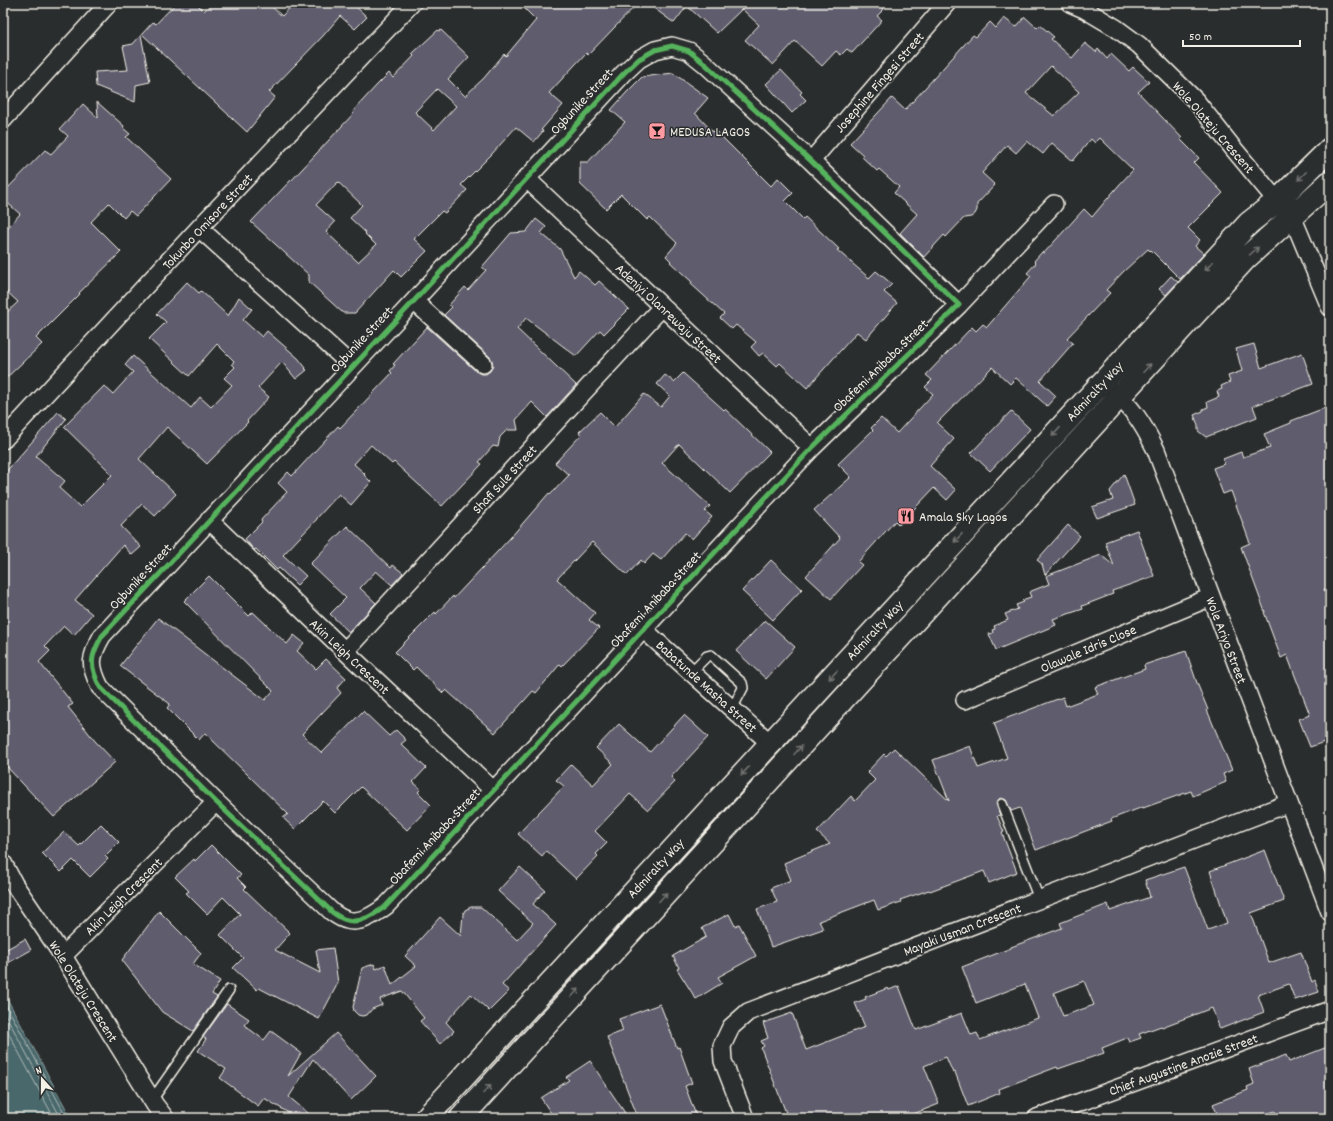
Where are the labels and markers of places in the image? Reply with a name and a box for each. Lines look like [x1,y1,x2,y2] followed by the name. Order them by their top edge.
[647,121,667,141] bar icon: MEDUSA LAGOS
[670,123,750,143] place label: MEDUSA LAGOS
[896,506,916,526] restaurant icon: Amala Sky Lagos
[919,508,1007,528] place label: Amala Sky Lagos

